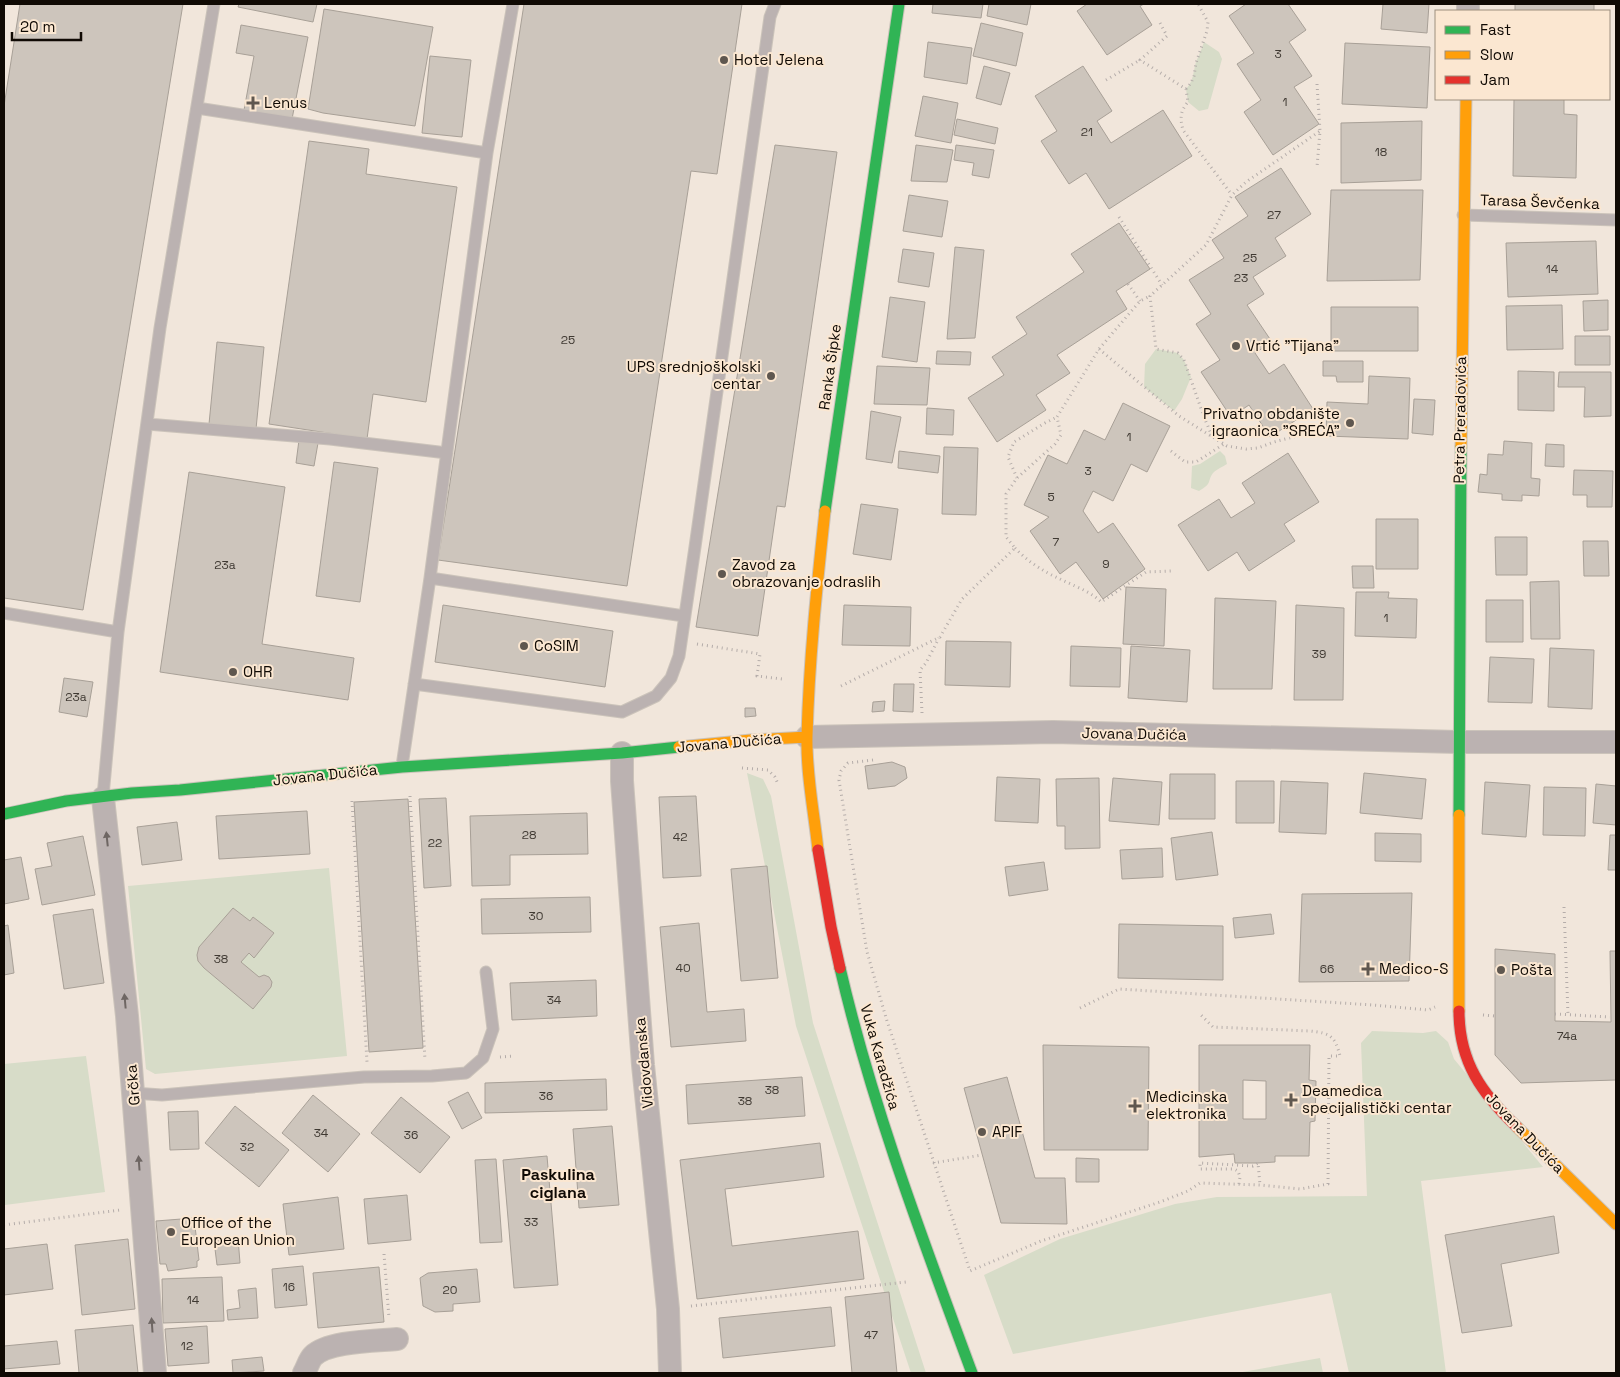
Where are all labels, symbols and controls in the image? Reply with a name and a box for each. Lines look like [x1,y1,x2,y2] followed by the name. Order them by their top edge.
[12,10,81,42] scale bar
[1435,10,1610,100] legend
[20,17,55,36] text: 20 m
[1480,20,1511,39] text: Fast
[1480,45,1514,64] text: Slow
[1274,46,1282,62] house number: 3
[734,50,824,69] place label: Hotel Jelena
[718,54,730,66] marker: Hotel Jelena
[1480,70,1510,89] text: Jam
[264,93,307,112] place label: Lenus
[1282,94,1288,110] house number: 1
[246,96,260,110] marker: Lenus
[1081,124,1093,140] house number: 21
[1375,144,1387,160] house number: 18
[1480,190,1600,213] street label: Tarasa Ševčenka
[1267,207,1281,223] house number: 27
[1243,250,1257,266] house number: 25
[1546,261,1559,277] house number: 14
[1234,270,1248,286] house number: 23
[814,323,845,411] street label: Ranka Šipke
[561,332,575,348] house number: 25
[1246,336,1339,355] place label: Vrtić "Tijana"
[1230,340,1242,352] marker: Vrtić "Tijana"
[1449,356,1470,484] street label: Petra Preradovića
[627,357,761,393] place label: UPS srednjoškolski centar
[765,370,777,382] marker: UPS srednjoškolski centar
[1203,404,1340,440] place label: Privatno obdanište igraonica "SREĆA"
[1344,417,1356,429] marker: Privatno obdanište igraonica "SREĆA"
[1126,429,1132,445] house number: 1
[1084,463,1092,479] house number: 3
[1047,489,1055,505] house number: 5
[1053,534,1060,550] house number: 7
[732,555,881,591] place label: Zavod za obrazovanje odraslih
[1102,556,1110,572] house number: 9
[214,557,236,573] house number: 23a
[716,568,728,580] marker: Zavod za obrazovanje odraslih
[1383,610,1389,626] house number: 1
[534,636,579,655] place label: CoSIM
[518,640,530,652] marker: CoSIM
[1312,646,1326,662] house number: 39
[243,662,272,681] place label: OHR
[227,666,239,678] marker: OHR
[65,689,87,705] house number: 23a
[1081,723,1187,744] street label: Jovana Dučića
[676,728,782,757] street label: Jovana Dučića
[272,760,379,789] street label: Jovana Dučića
[522,827,536,843] house number: 28
[673,829,687,845] house number: 42
[103,831,111,847] one-way arrow
[428,835,442,851] house number: 22
[529,908,543,924] house number: 30
[214,951,228,967] house number: 38
[1379,959,1448,978] place label: Medico-S
[675,960,691,976] house number: 40
[1511,960,1553,979] place label: Pošta
[1320,961,1334,977] house number: 66
[1361,962,1375,976] marker: Medico-S
[1495,964,1507,976] marker: Pošta
[121,992,129,1008] one-way arrow
[547,992,562,1008] house number: 34
[856,1002,905,1112] street label: Vuka Karadžića
[630,1016,657,1109] street label: Vidovdanska
[1557,1028,1577,1044] house number: 74a
[121,1064,144,1106] street label: Grčka
[1302,1081,1452,1117] place label: Deamedica specijalistički centar
[765,1082,779,1098] house number: 38
[1146,1087,1228,1123] place label: Medicinska elektronika
[539,1088,553,1104] house number: 36
[1482,1088,1569,1177] street label: Jovana Dučića
[738,1093,752,1109] house number: 38
[1284,1093,1298,1107] marker: Deamedica specijalistički centar
[1128,1099,1142,1113] marker: Medicinska elektronika
[992,1122,1022,1141] place label: APIF
[314,1125,329,1141] house number: 34
[976,1126,988,1138] marker: APIF
[404,1127,418,1143] house number: 36
[240,1139,254,1155] house number: 32
[135,1154,143,1170] one-way arrow
[521,1164,595,1203] district label: Paskulina ciglana
[181,1213,295,1249] place label: Office of the European Union
[524,1214,538,1230] house number: 33
[165,1226,177,1238] marker: Office of the European Union
[283,1279,295,1295] house number: 16
[443,1282,457,1298] house number: 20
[187,1292,200,1308] house number: 14
[147,1316,155,1332] one-way arrow
[864,1327,878,1343] house number: 47
[181,1338,193,1354] house number: 12

